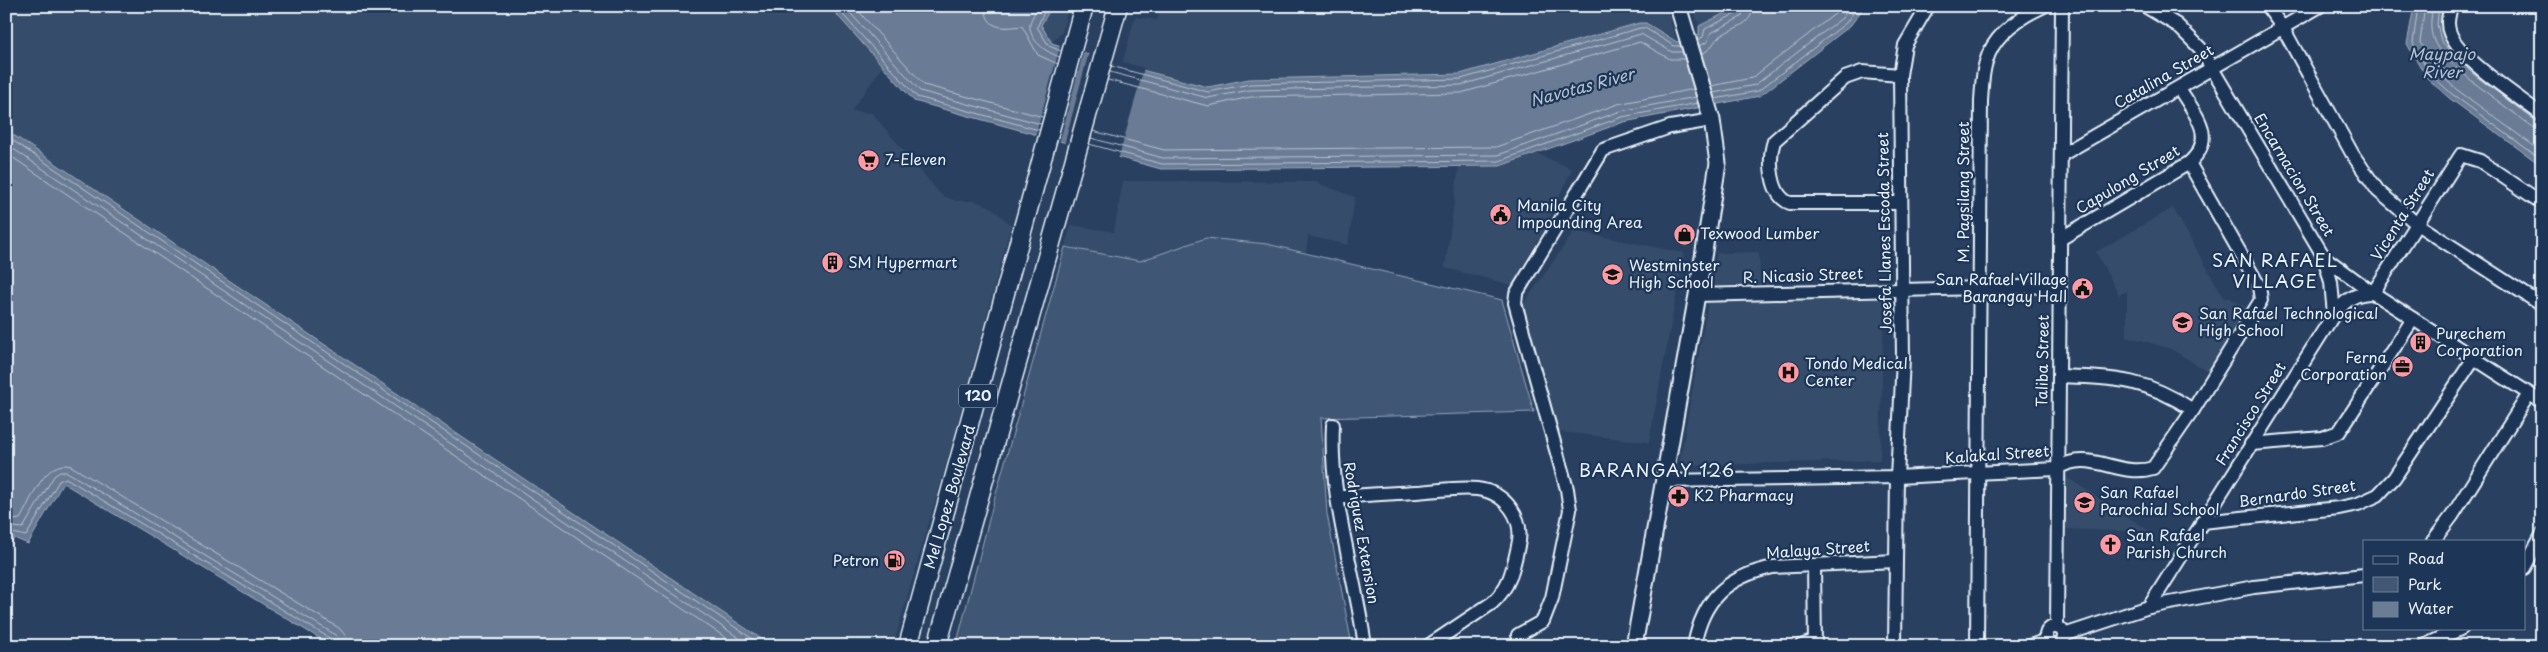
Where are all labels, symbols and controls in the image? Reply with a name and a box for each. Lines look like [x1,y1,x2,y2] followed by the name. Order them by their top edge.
[2109,38,2217,114] street label: Catalina Street
[2409,41,2476,83] water label: Maypajo River
[1527,60,1639,111] water label: Navotas River
[2249,108,2341,240] street label: Encarnacion Street
[1951,121,1974,263] street label: M. Pagsilang Street
[1870,132,1897,334] street label: Josefa Llanes Escoda Street
[2071,139,2184,219] street label: Capulong Street
[885,147,946,170] place label: 7-Eleven
[857,148,881,172] supermarket icon: 7-Eleven
[2364,164,2439,265] street label: Vicenta Street
[1517,193,1643,233] place label: Manila City Impounding Area
[1489,203,1513,227] public building icon: Manila City Impounding Area
[1700,221,1820,244] place label: Texwood Lumber
[1672,222,1696,246] shop icon: Texwood Lumber
[2212,246,2338,294] district label: SAN RAFAEL VILLAGE
[848,250,957,273] place label: SM Hypermart
[820,251,844,275] building icon: SM Hypermart
[1629,253,1720,293] place label: Westminster High School
[1742,261,1863,288] street label: R. Nicasio Street
[1601,263,1625,287] school or university icon: Westminster High School
[1935,267,2067,307] place label: San Rafael Village Barangay Hall
[2071,277,2095,301] public building icon: San Rafael Village Barangay Hall
[2199,301,2378,341] place label: San Rafael Technological High School
[2171,311,2195,335] school or university icon: San Rafael Technological High School
[2029,315,2054,407] street label: Taliba Street
[2436,321,2523,361] place label: Purechem Corporation
[2408,331,2432,355] building icon: Purechem Corporation
[2300,345,2388,385] place label: Ferna Corporation
[1805,351,1908,391] place label: Tondo Medical Center
[2391,355,2415,379] office icon: Ferna Corporation
[2209,357,2291,469] street label: Francisco Street
[1777,361,1801,385] hospital icon: Tondo Medical Center
[959,384,997,408] road number: 120
[917,422,980,571] street label: Mel Lopez Boulevard
[1944,438,2050,469] street label: Kalakal Street
[1579,456,1735,483] district label: BARANGAY 126
[1339,460,1386,606] street label: Rodriguez Extension
[2237,473,2357,512] street label: Bernardo Street
[2100,480,2219,520] place label: San Rafael Parochial School
[1694,483,1794,506] place label: K2 Pharmacy
[1666,484,1690,508] pharmacy icon: K2 Pharmacy
[2072,490,2096,514] school or university icon: San Rafael Parochial School
[2126,523,2227,563] place label: San Rafael Parish Church
[1765,533,1871,564] street label: Malaya Street
[2098,533,2122,557] church icon: San Rafael Parish Church
[2363,540,2526,630] legend
[2408,546,2444,569] text: Road
[833,548,879,571] place label: Petron
[883,549,907,573] fuel station icon: Petron
[2408,572,2442,595] text: Park
[2408,596,2453,619] text: Water

